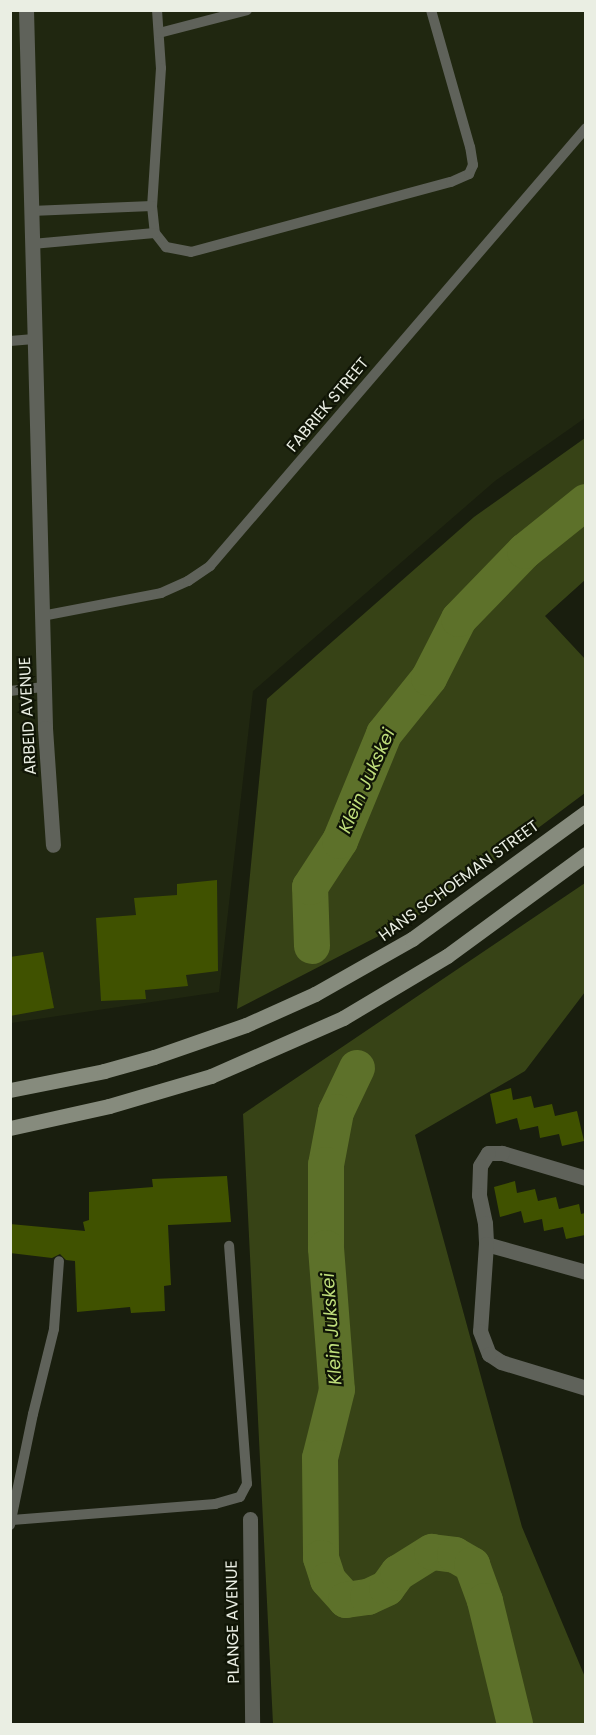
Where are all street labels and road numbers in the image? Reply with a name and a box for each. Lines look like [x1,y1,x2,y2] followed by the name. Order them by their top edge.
[283,354,373,456] street label: FABRIEK STREET
[15,657,41,775] street label: ARBEID AVENUE
[375,816,543,946] street label: HANS SCHOEMAN STREET
[222,1560,244,1684] street label: PLANGE AVENUE

